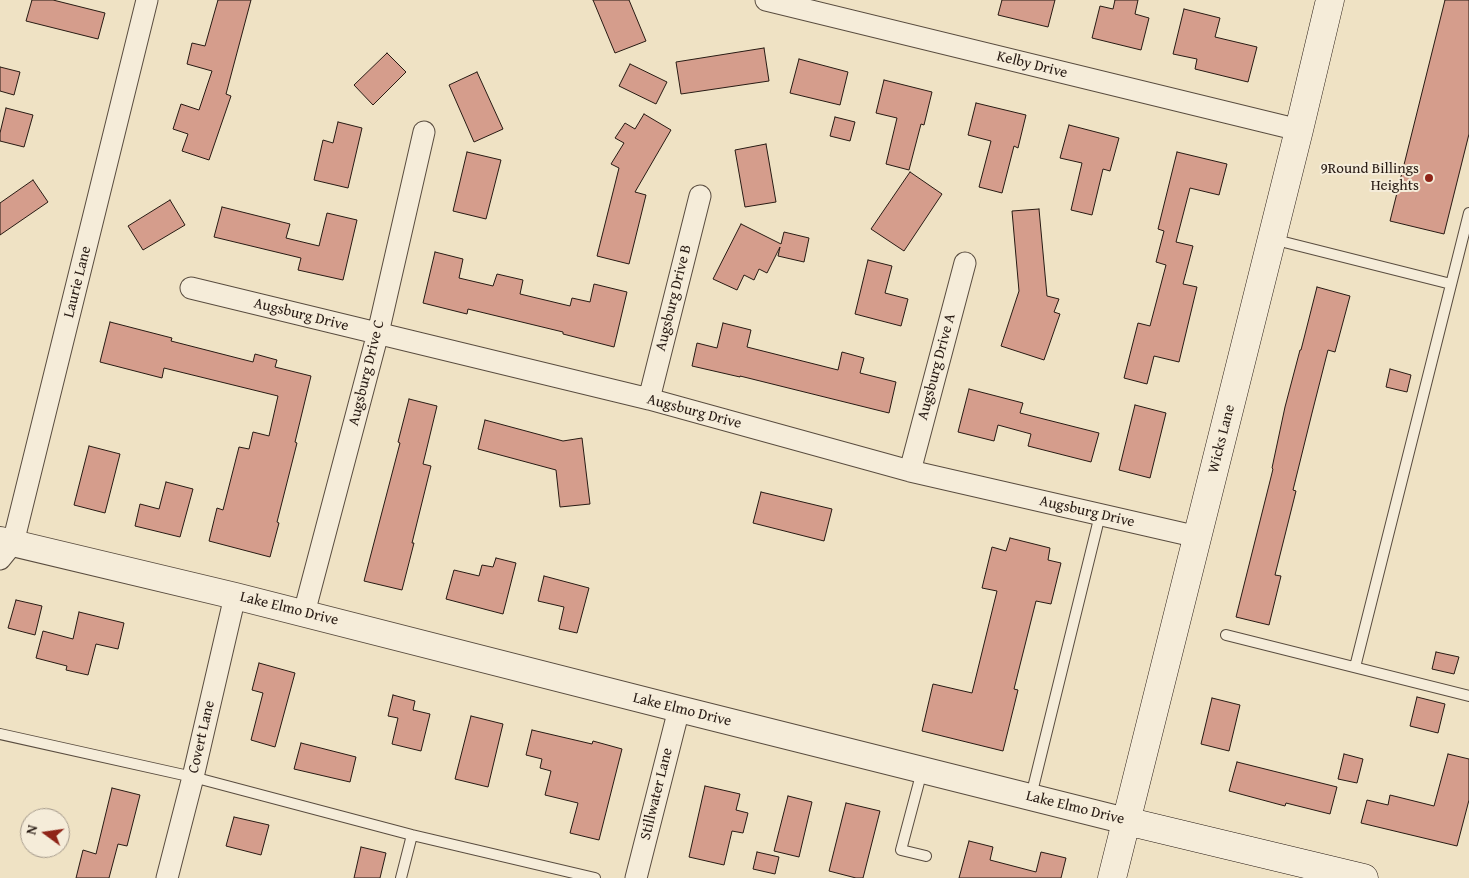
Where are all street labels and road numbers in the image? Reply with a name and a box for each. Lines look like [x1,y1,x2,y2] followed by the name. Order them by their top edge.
[995,48,1069,82] street label: Kelby Drive
[652,243,696,353] street label: Augsburg Drive B
[60,244,96,320] street label: Laurie Lane
[252,295,350,335] street label: Augsburg Drive
[914,312,960,422] street label: Augsburg Drive A
[345,318,389,428] street label: Augsburg Drive C
[645,391,743,433] street label: Augsburg Drive
[1205,403,1239,475] street label: Wicks Lane
[1038,492,1136,532] street label: Augsburg Drive
[238,588,340,630] street label: Lake Elmo Drive
[631,689,733,731] street label: Lake Elmo Drive
[185,699,219,775] street label: Covert Lane
[637,746,677,842] street label: Stillwater Lane
[1024,787,1126,829] street label: Lake Elmo Drive

